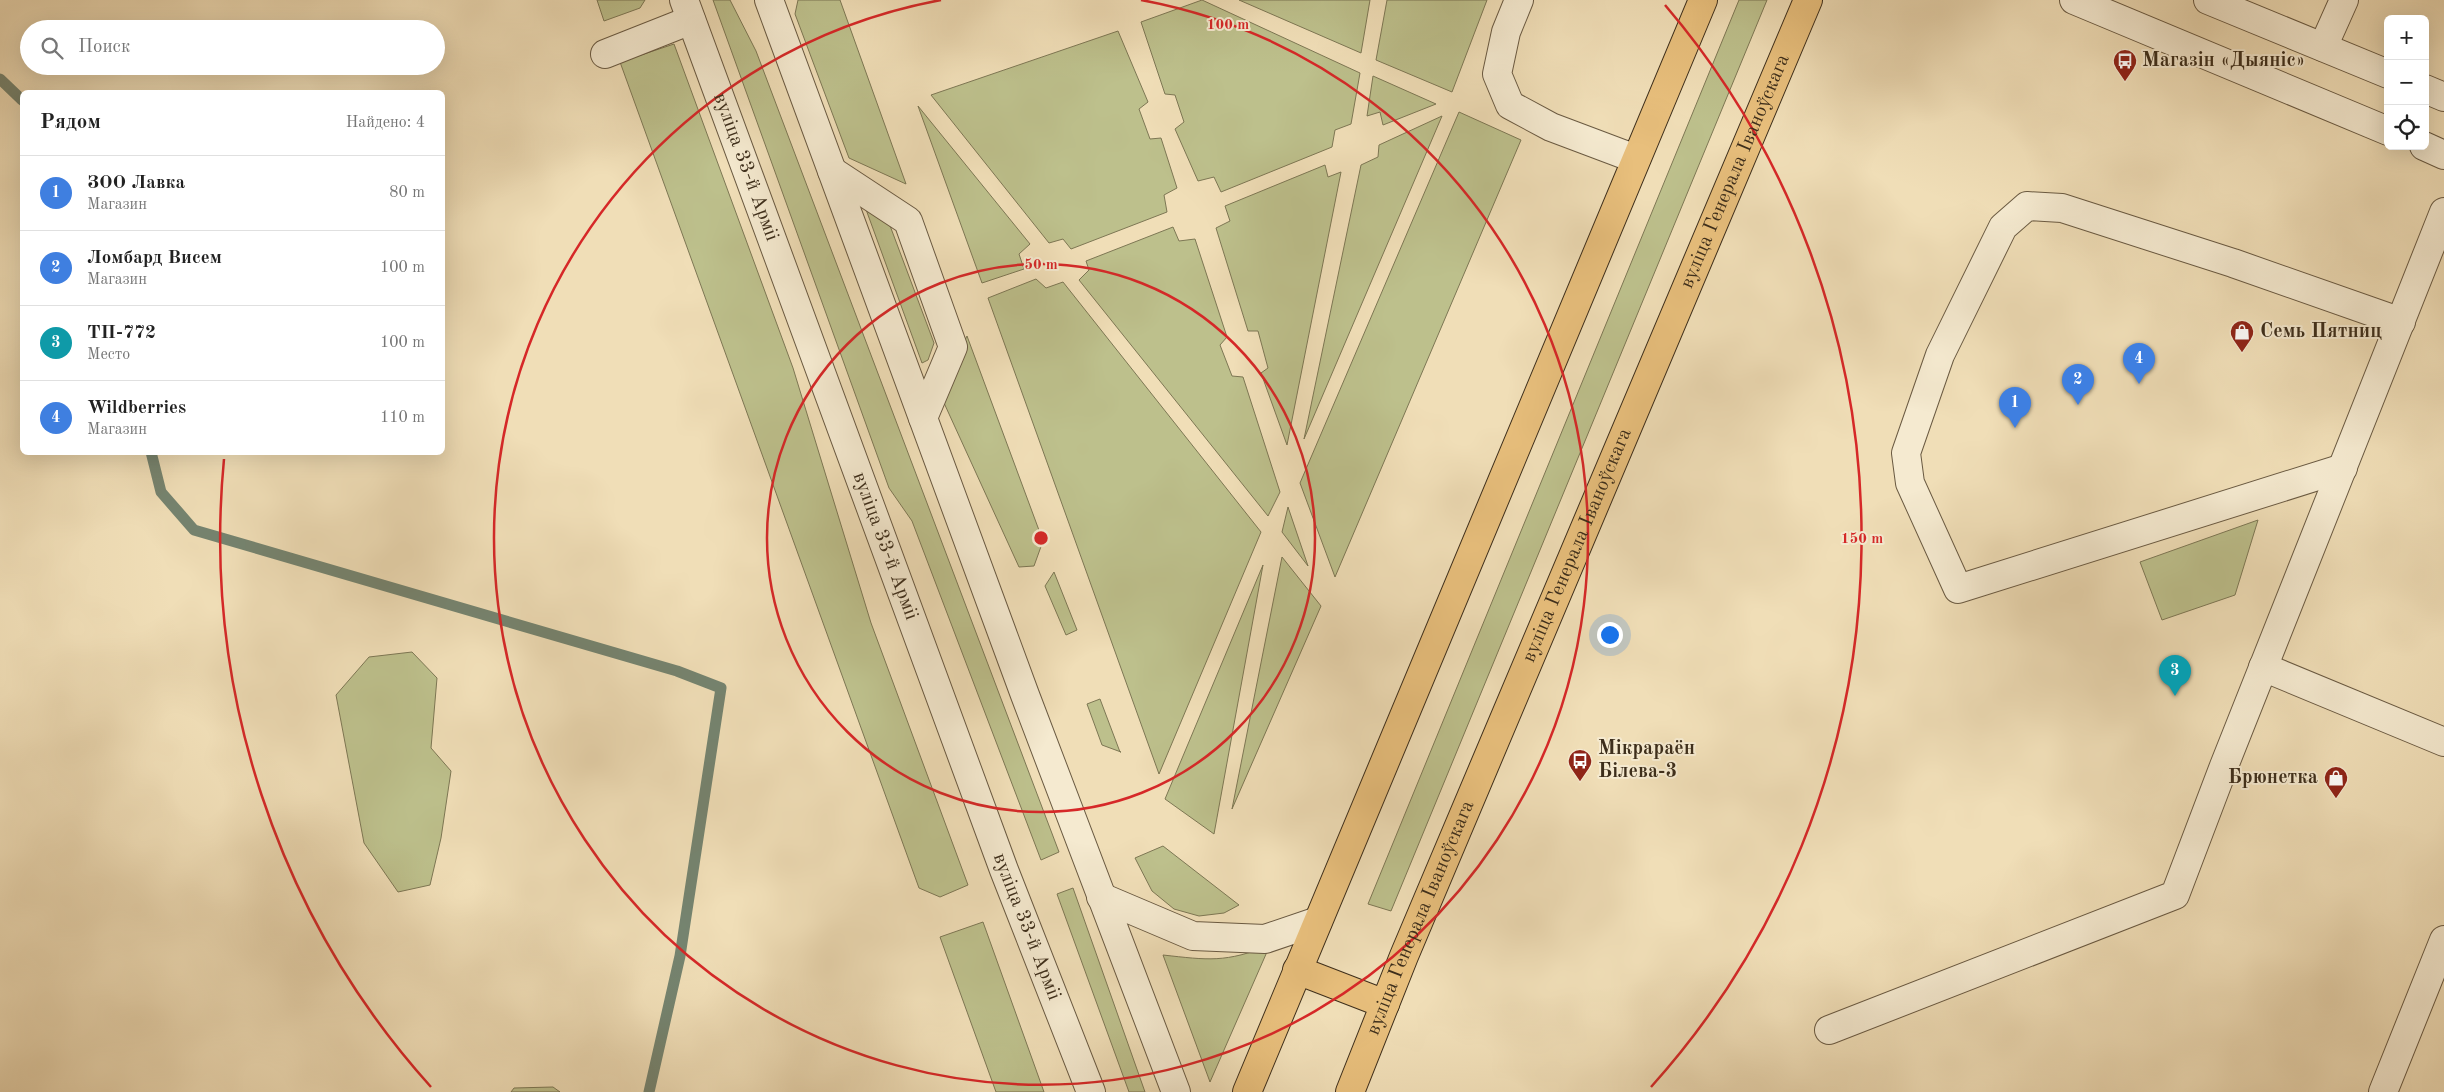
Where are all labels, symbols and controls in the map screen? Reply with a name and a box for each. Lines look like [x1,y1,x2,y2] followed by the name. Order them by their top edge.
[2384,15,2429,150] map controls
[2384,15,2429,60] button: +
[1207,18,1249,33] text: 100 m
[20,20,445,75] search box
[38,34,66,62] icon: search
[78,38,130,57] text: Поиск
[2112,48,2138,82] bus stop icon: Магазін «Дыяніс»
[1677,51,1794,291] street label: вуліца Генерала Іваноўскага
[2142,51,2305,71] place label: Магазін «Дыяніс»
[2384,60,2429,105] button: −
[709,90,782,244] street label: вуліца 33-й Арміі
[2384,105,2429,150] button: locate
[40,112,101,133] text: Рядом
[346,115,425,131] text: Найдено: 4
[87,174,185,193] text: ЗОО Лавка
[51,185,61,201] text: 1
[389,185,425,201] text: 80 m
[87,197,147,213] text: Магазин
[87,249,222,268] text: Ломбард Висем
[1024,258,1058,273] text: 50 m
[51,260,61,276] text: 2
[380,260,425,276] text: 100 m
[87,272,147,288] text: Магазин
[2229,319,2255,353] shop icon: Семь Пятниц
[2260,322,2382,342] place label: Семь Пятниц
[87,324,156,343] text: ТП-772
[51,335,61,351] text: 3
[380,335,425,351] text: 100 m
[2123,343,2155,384] pin: 4
[87,347,130,363] text: Место
[2062,364,2094,405] pin: 2
[1999,387,2031,428] pin: 1
[87,399,186,418] text: Wildberries
[51,410,61,426] text: 4
[380,410,425,426] text: 110 m
[87,422,147,438] text: Магазин
[1519,425,1636,665] street label: вуліца Генерала Іваноўскага
[849,470,921,623] street label: вуліца 33-й Арміі
[1032,529,1050,547] centre of rings
[1841,532,1883,547] text: 150 m
[1597,622,1623,648] your location
[2159,655,2191,696] pin: 3
[1598,739,1695,782] place label: Мікрараён Білева-3
[1567,748,1593,782] bus stop icon: Мікрараён Білева-3
[2323,765,2349,799] shop icon: Брюнетка
[2228,768,2318,788] place label: Брюнетка
[1364,798,1479,1038] street label: вуліца Генерала Іваноўскага
[989,851,1064,1003] street label: вуліца 33-й Арміі

